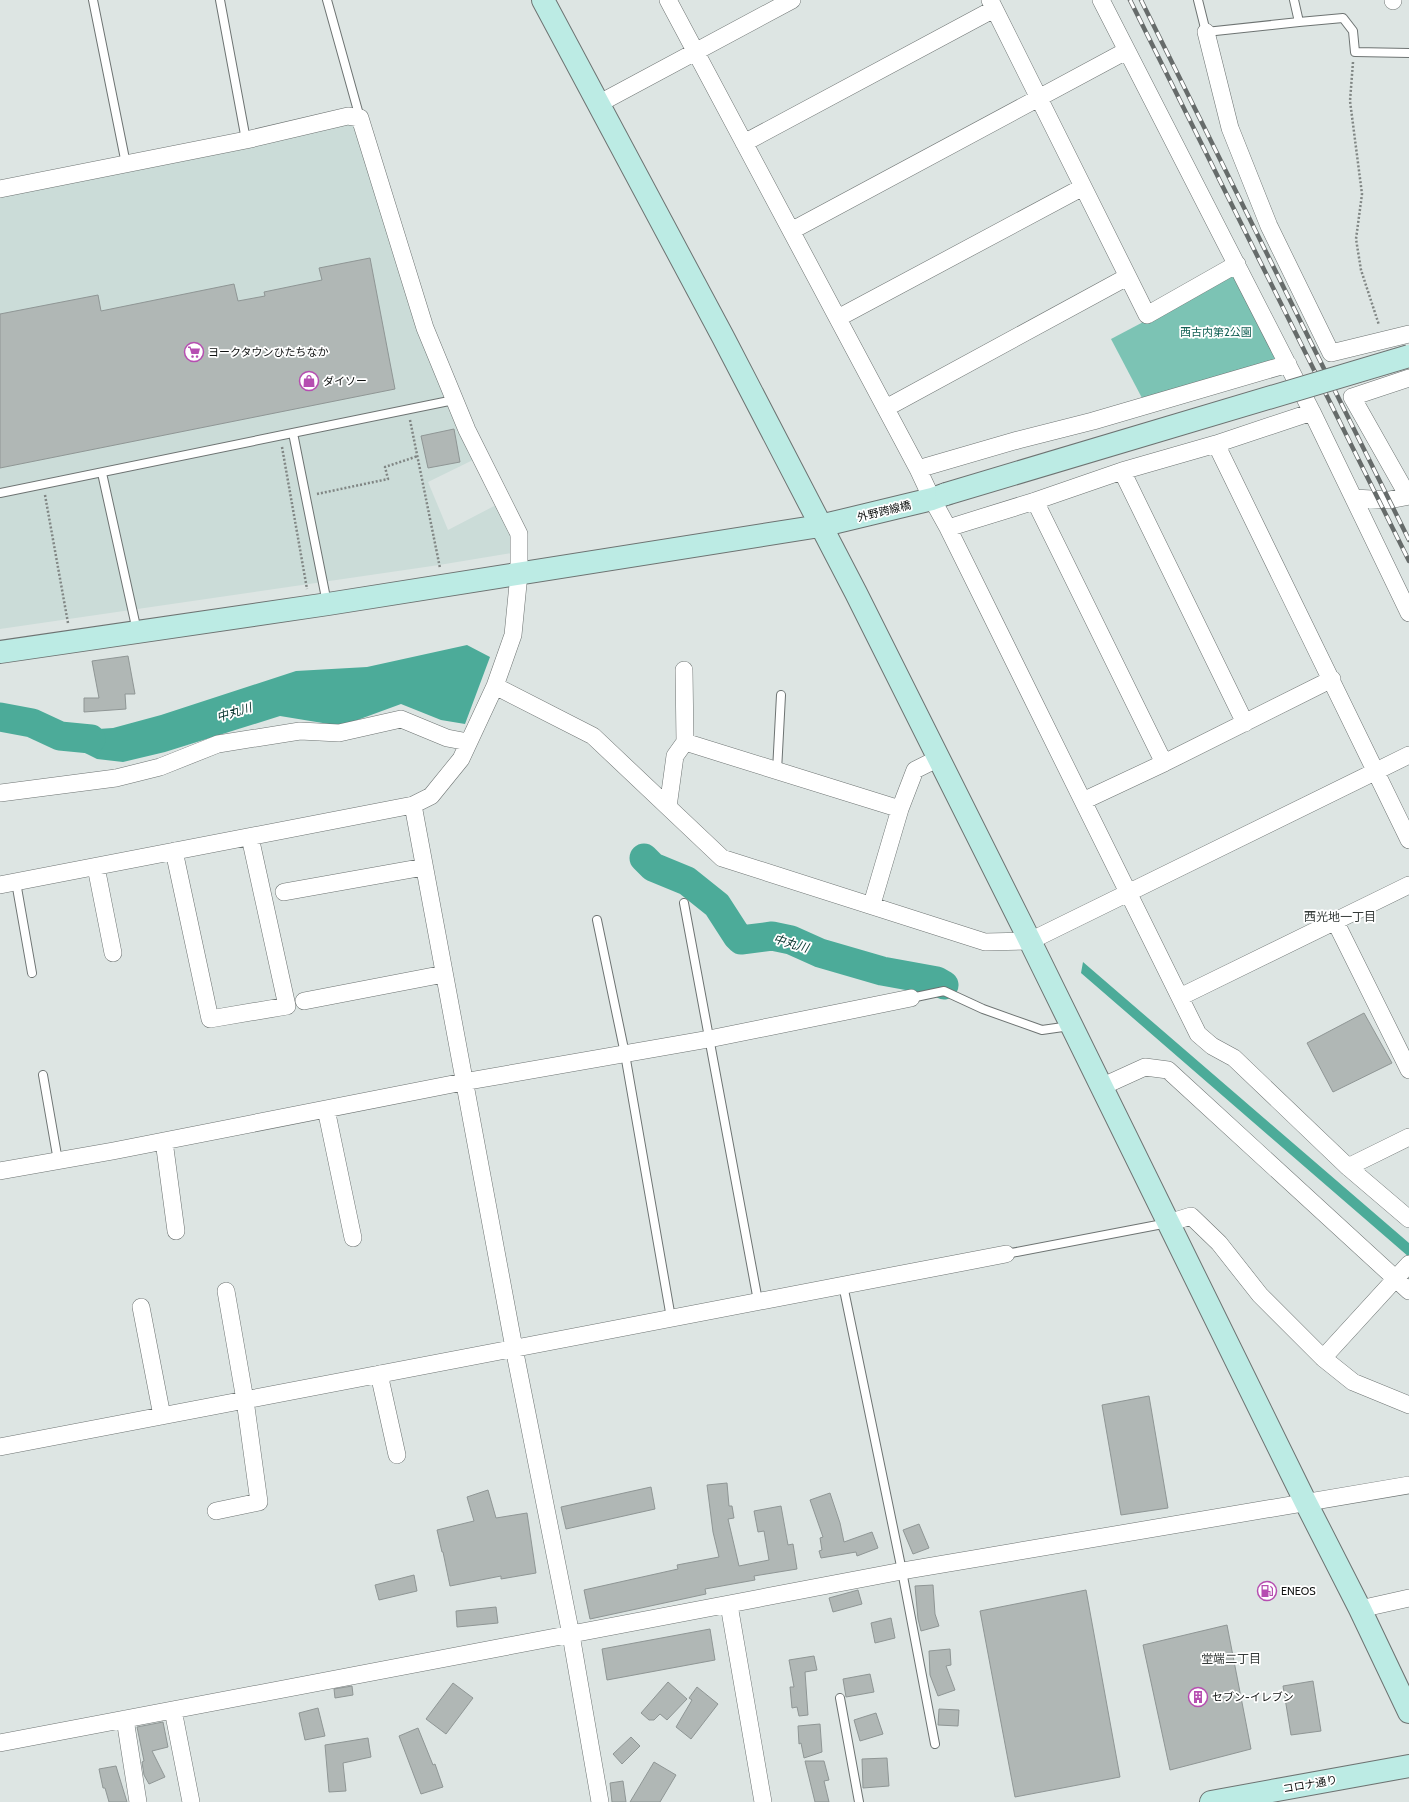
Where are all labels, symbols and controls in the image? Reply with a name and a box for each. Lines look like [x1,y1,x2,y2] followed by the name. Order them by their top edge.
[1180,325,1252,339] park label: 西古内第2公園
[183,341,205,363] supermarket icon: ヨークタウンひたちなか
[208,345,329,359] place label: ヨークタウンひたちなか
[298,370,320,392] shop icon: ダイソー
[323,374,367,388] place label: ダイソー
[856,498,912,524] street label: 外野跨線橋
[215,699,255,724] water label: 中丸川
[1304,909,1376,924] district label: 西光地一丁目
[772,931,812,956] water label: 中丸川
[1256,1580,1278,1602] fuel station icon: ENEOS
[1281,1584,1316,1598] place label: ENEOS
[1201,1651,1261,1666] district label: 堂端二丁目
[1187,1686,1209,1708] building icon: セブン-イレブン
[1212,1690,1294,1704] place label: セブン-イレブン
[1282,1772,1338,1796] street label: コロナ通り

